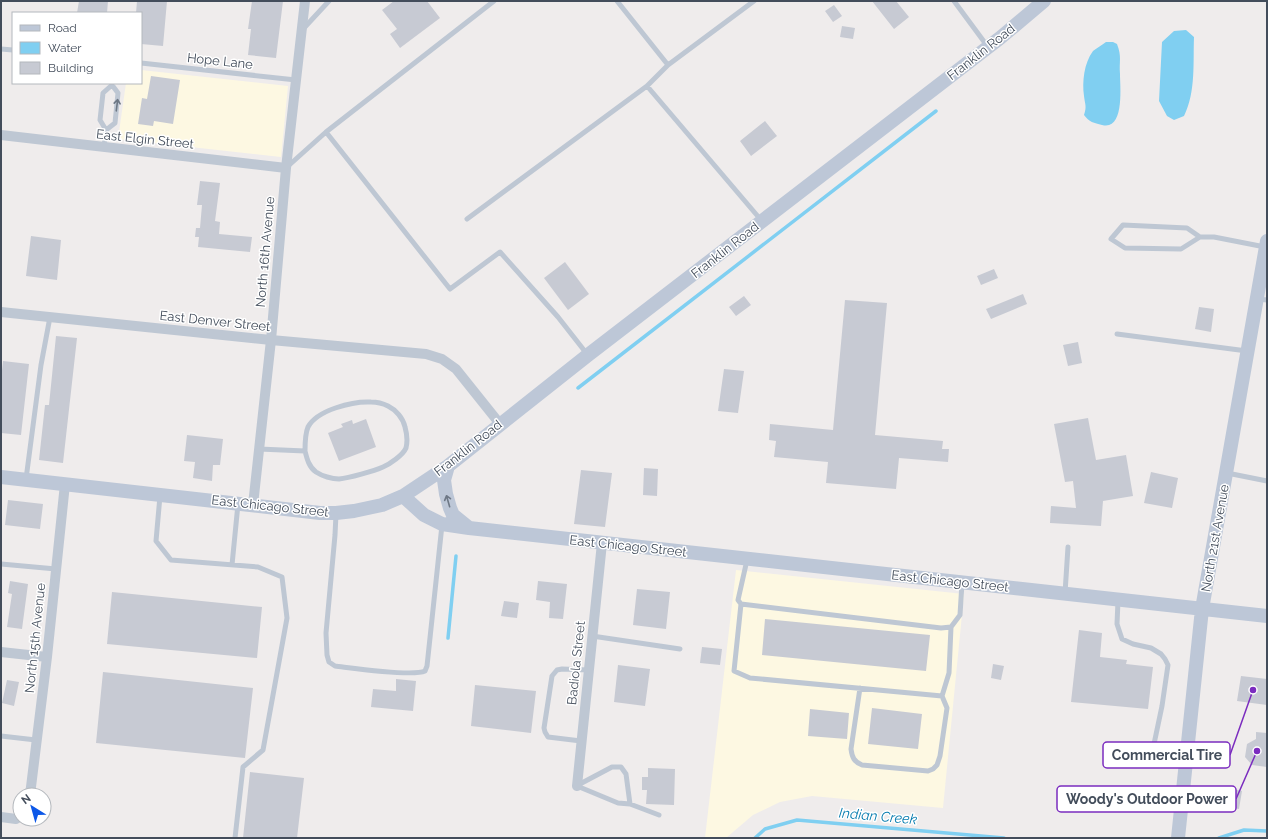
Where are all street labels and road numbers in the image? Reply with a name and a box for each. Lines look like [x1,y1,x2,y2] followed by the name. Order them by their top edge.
[944,21,1018,83] street label: Franklin Road
[186,50,254,72] street label: Hope Lane
[95,126,195,152] street label: East Elgin Street
[253,196,277,308] street label: North 16th Avenue
[688,219,762,281] street label: Franklin Road
[159,308,272,334] street label: East Denver Street
[431,417,505,479] street label: Franklin Road
[1198,483,1232,593] street label: North 21st Avenue
[211,492,330,520] street label: East Chicago Street
[569,532,688,560] street label: East Chicago Street
[891,567,1010,595] street label: East Chicago Street
[22,582,48,694] street label: North 15th Avenue
[564,620,588,706] street label: Badiola Street

